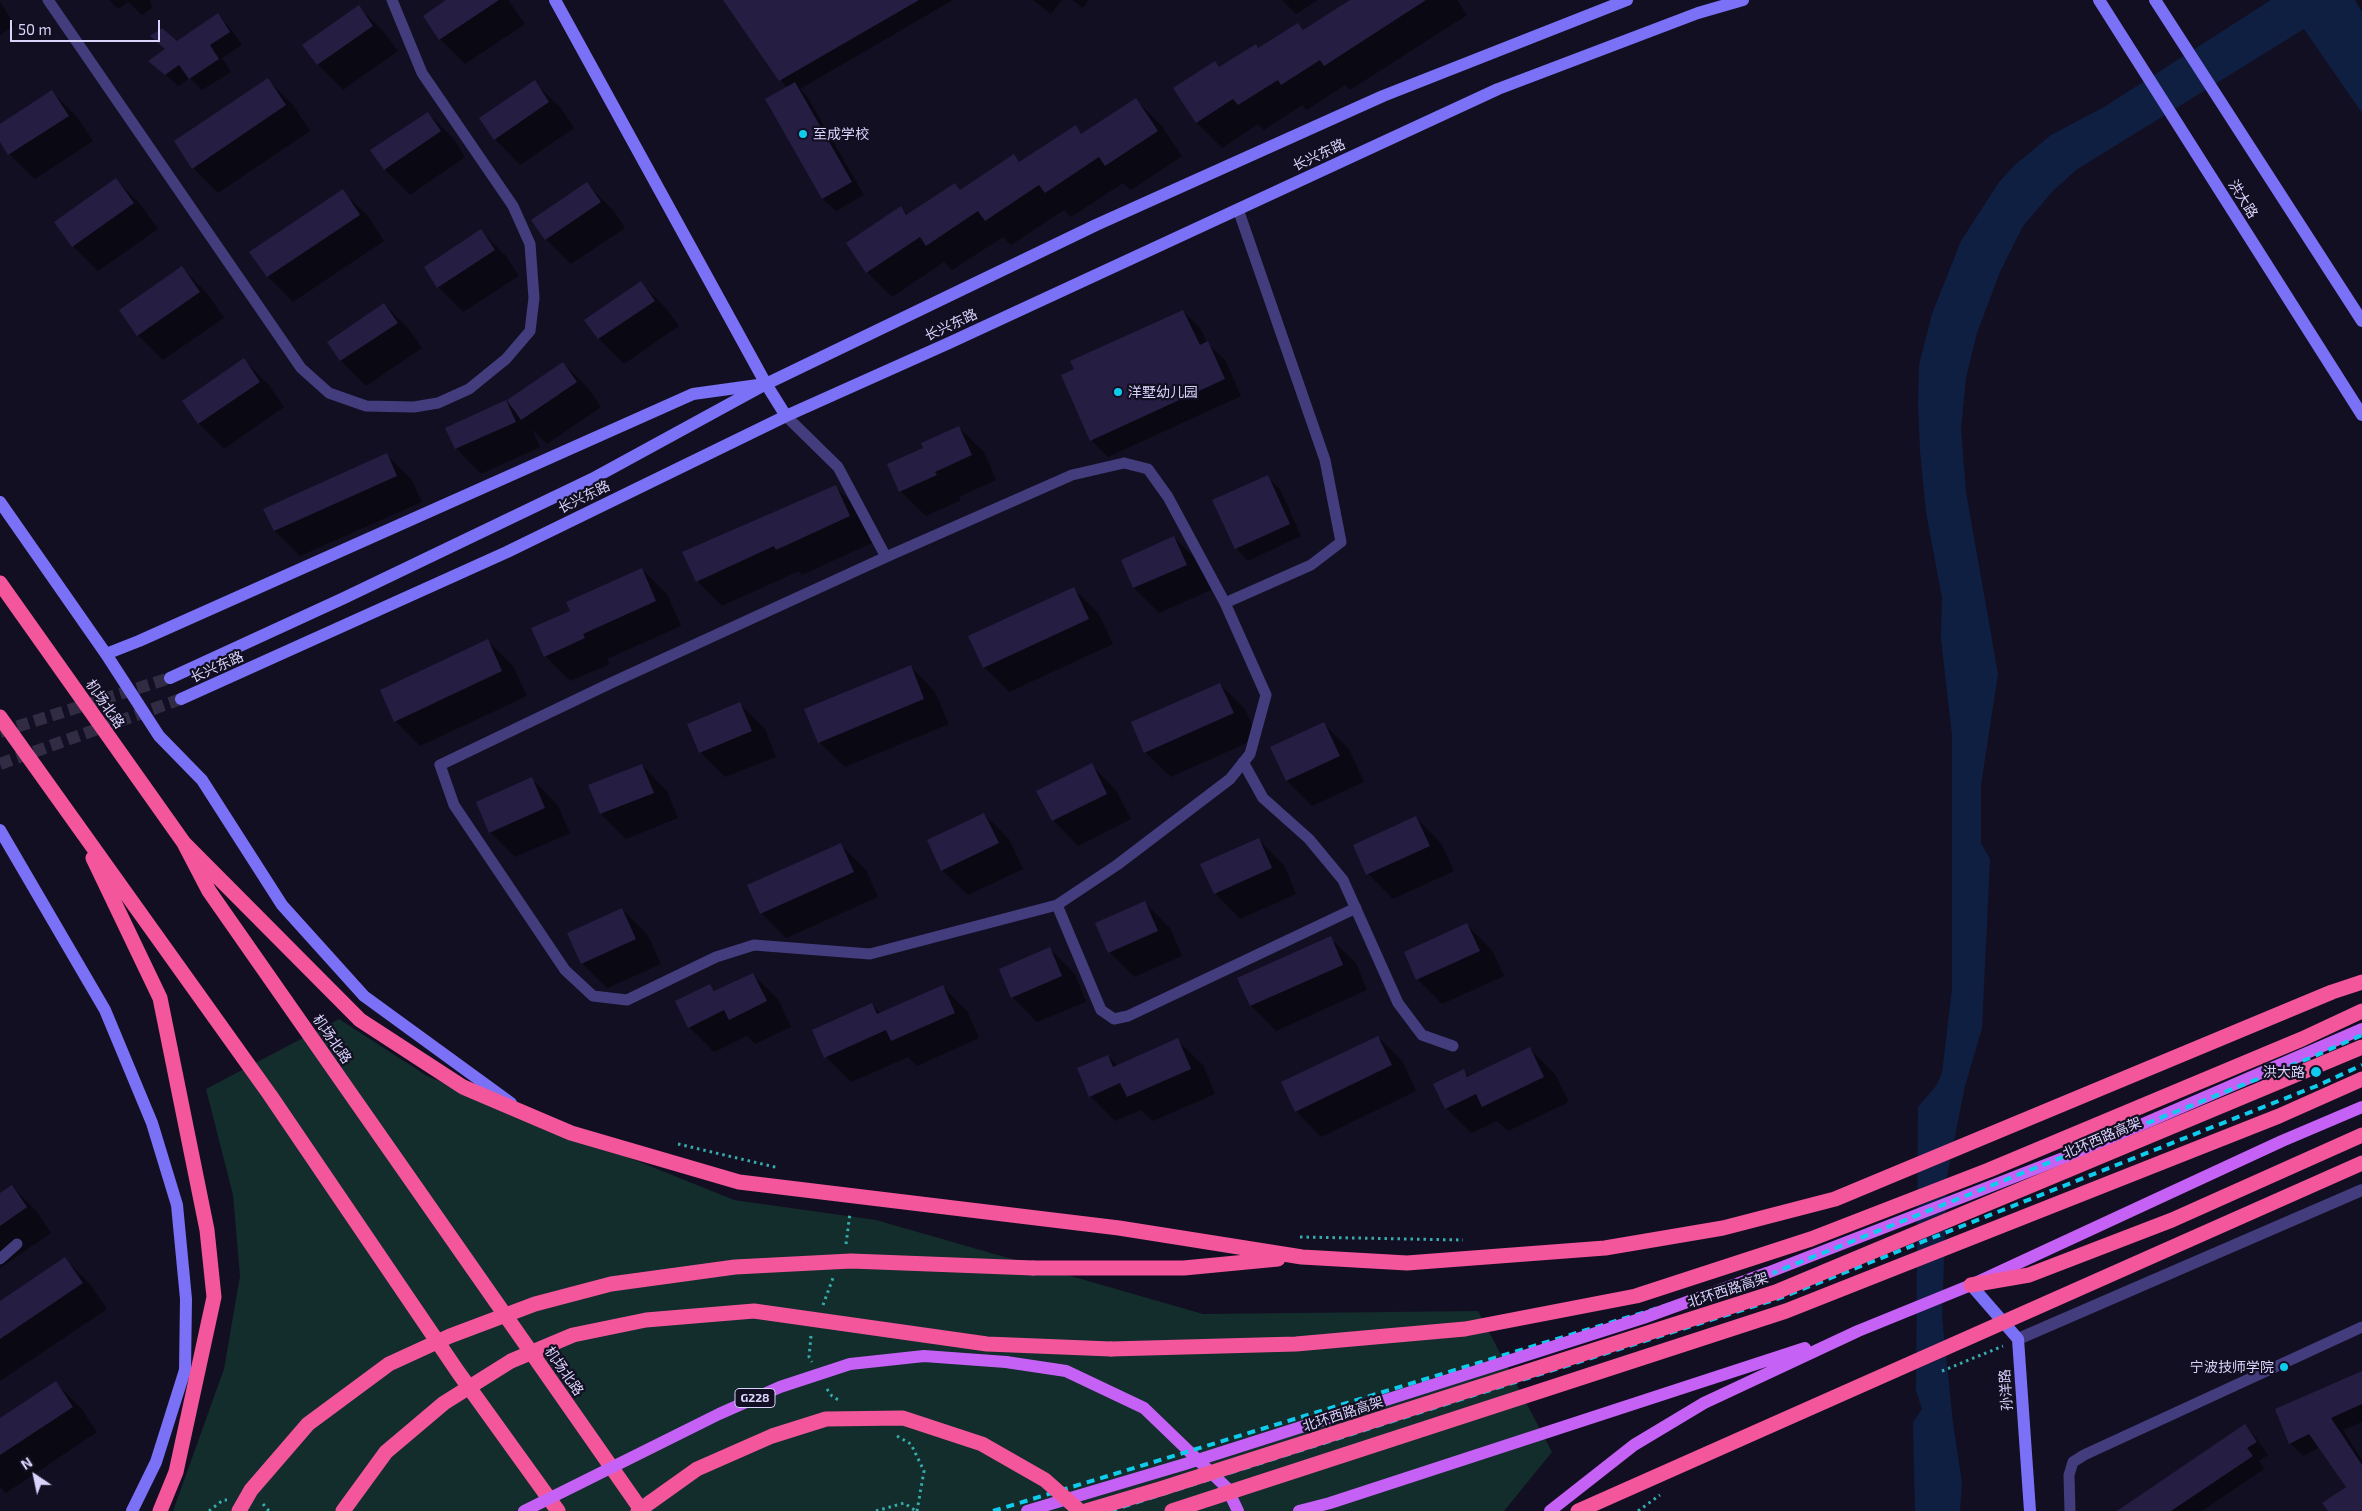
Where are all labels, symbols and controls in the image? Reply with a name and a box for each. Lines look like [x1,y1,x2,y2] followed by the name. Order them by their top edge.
[12,10,162,42] scale bar
[18,20,52,38] text: 50 m
[813,126,869,142] place label: 至成学校
[797,128,809,140] marker: 至成学校
[1290,136,1348,174] street label: 长兴东路
[2225,177,2261,221] street label: 洪大路
[922,306,980,344] street label: 长兴东路
[1128,384,1198,400] place label: 洋墅幼儿园
[1112,386,1124,398] marker: 洋墅幼儿园
[555,477,613,517] street label: 长兴东路
[188,648,246,686] street label: 长兴东路
[82,676,128,732] street label: 机场北路
[309,1011,355,1067] street label: 机场北路
[2263,1064,2305,1080] place label: 洪大路
[2309,1065,2323,1079] marker: 洪大路
[2060,1114,2144,1162] street label: 北环西路高架
[1685,1269,1771,1311] street label: 北环西路高架
[541,1343,587,1399] street label: 机场北路
[2190,1359,2274,1375] place label: 宁波技师学院
[2278,1361,2290,1373] marker: 宁波技师学院
[1996,1368,2016,1412] street label: 孙洋路
[735,1389,775,1408] road number: G228
[1300,1393,1386,1435] street label: 北环西路高架
[10,1451,60,1501] north arrow
[17,1453,35,1473] text: N

